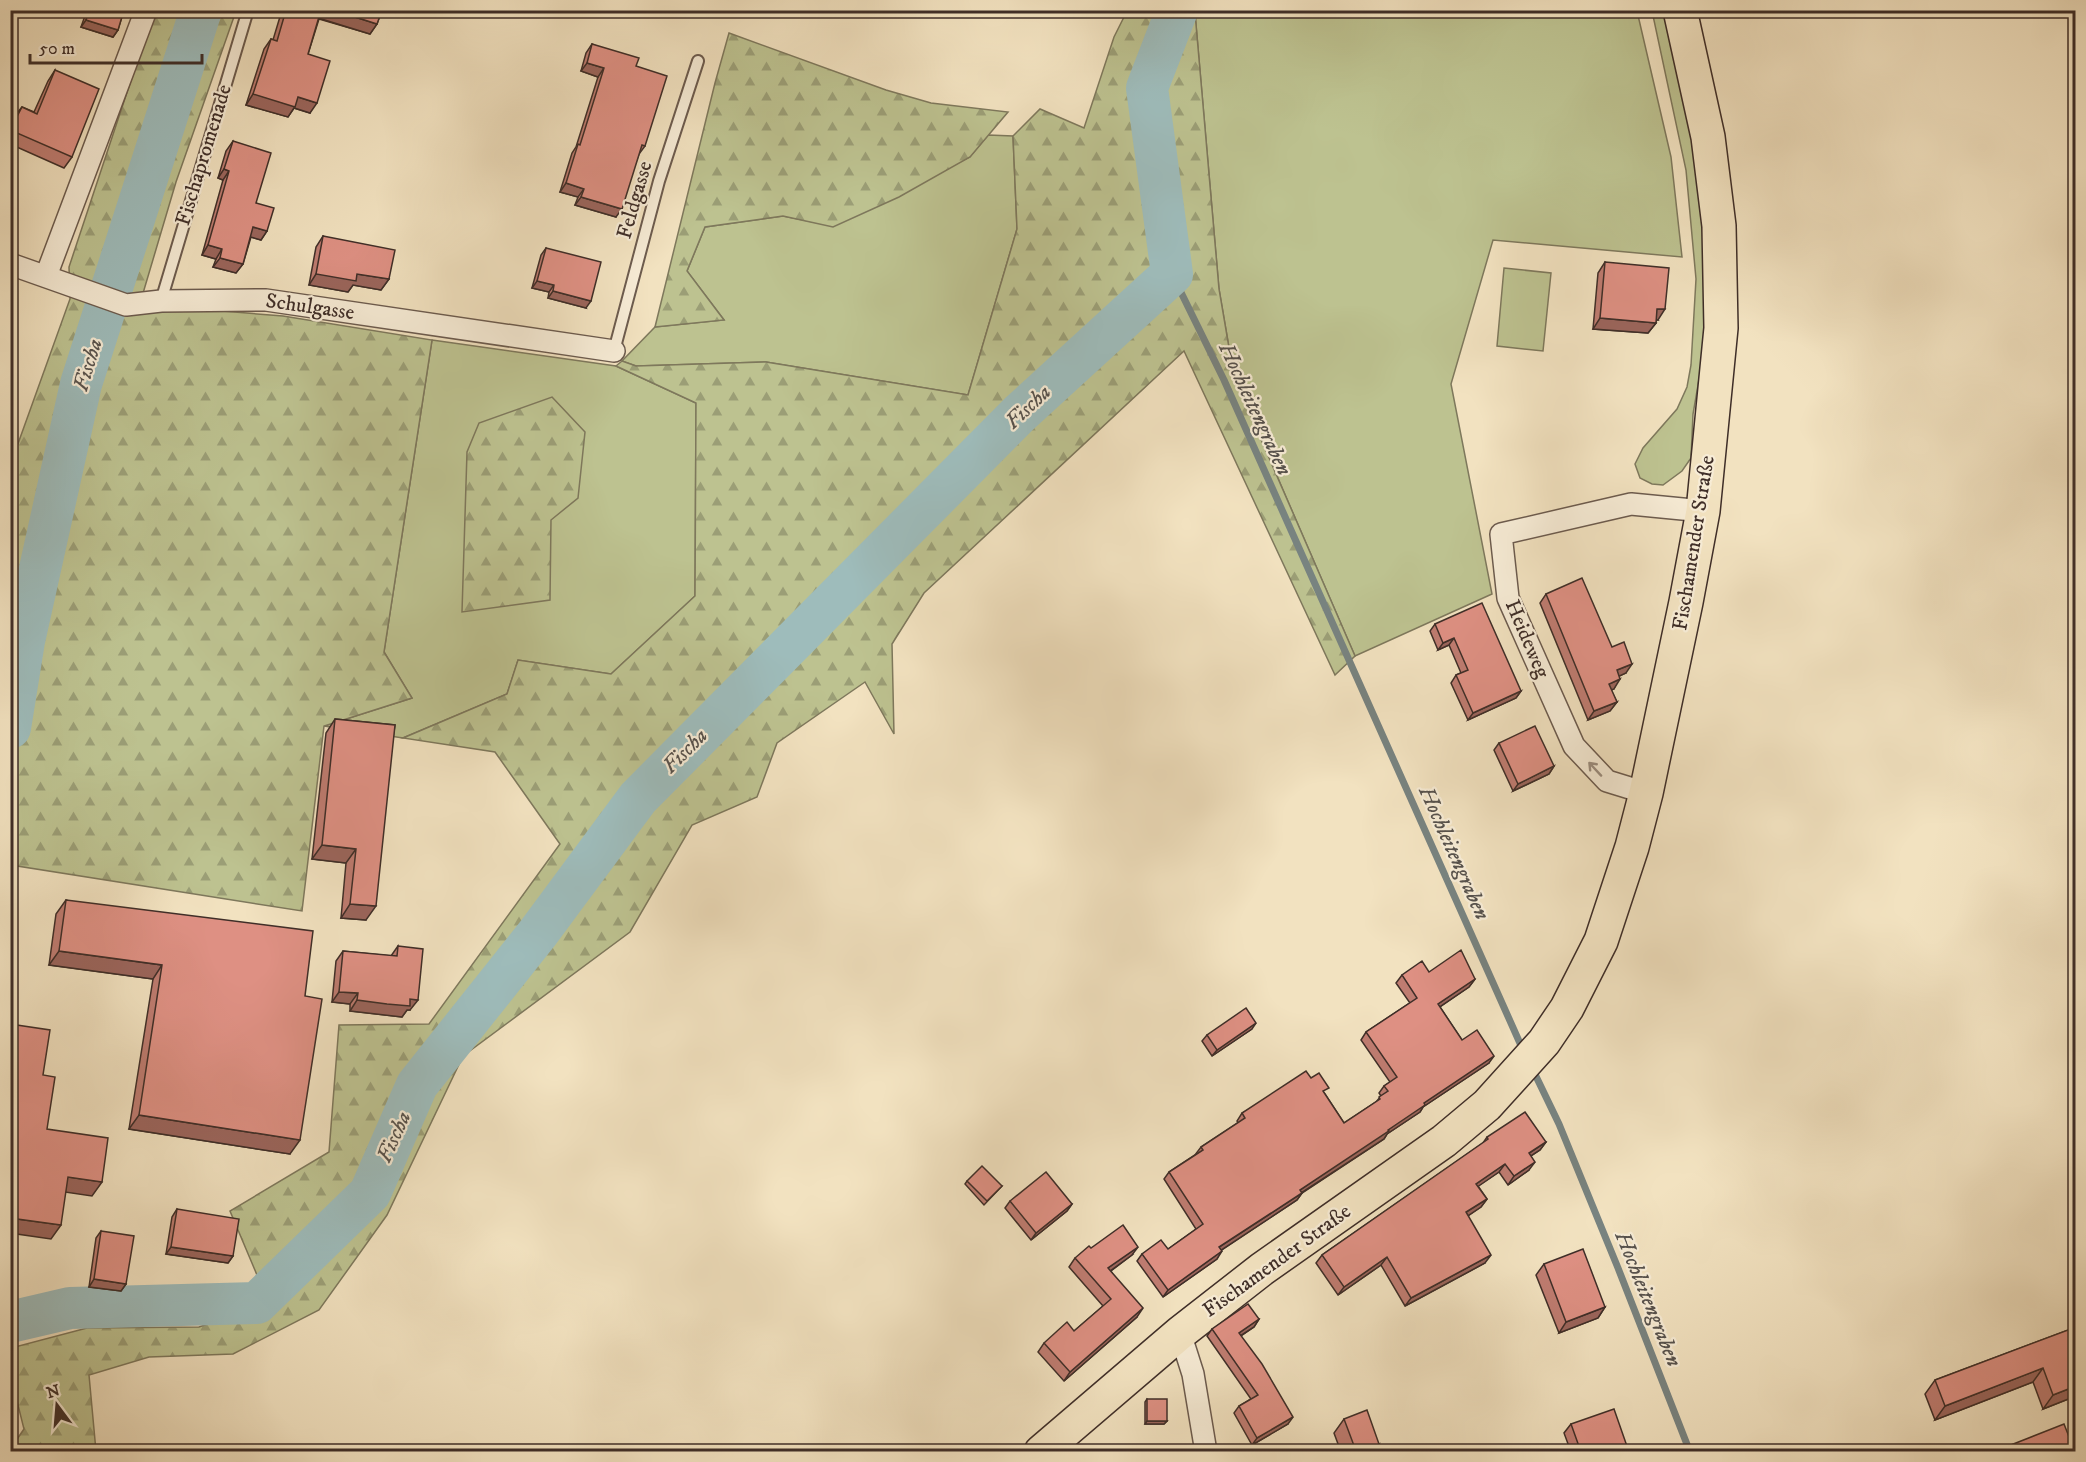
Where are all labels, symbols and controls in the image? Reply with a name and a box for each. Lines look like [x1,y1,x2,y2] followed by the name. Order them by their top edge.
[30,27,202,65] scale bar
[39,38,75,60] text: 50 m
[170,81,238,229] street label: Fischapromenade
[612,158,659,242] street label: Feldgasse
[264,288,356,326] street label: Schulgasse
[67,336,109,394] water label: Fischa
[1212,337,1298,480] water label: Hochleitengraben
[999,379,1057,435] water label: Fischa
[1667,453,1721,632] street label: Fischamender Straße
[1499,596,1555,683] street label: Heideweg
[657,723,713,779] water label: Fischa
[1588,761,1602,776] one-way arrow
[1412,781,1496,924] water label: Hochleitengraben
[371,1107,417,1167] water label: Fischa
[1198,1198,1356,1324] street label: Fischamender Straße
[1608,1226,1687,1371] water label: Hochleitengraben
[27,1375,87,1435] north arrow
[44,1380,62,1403] text: N

